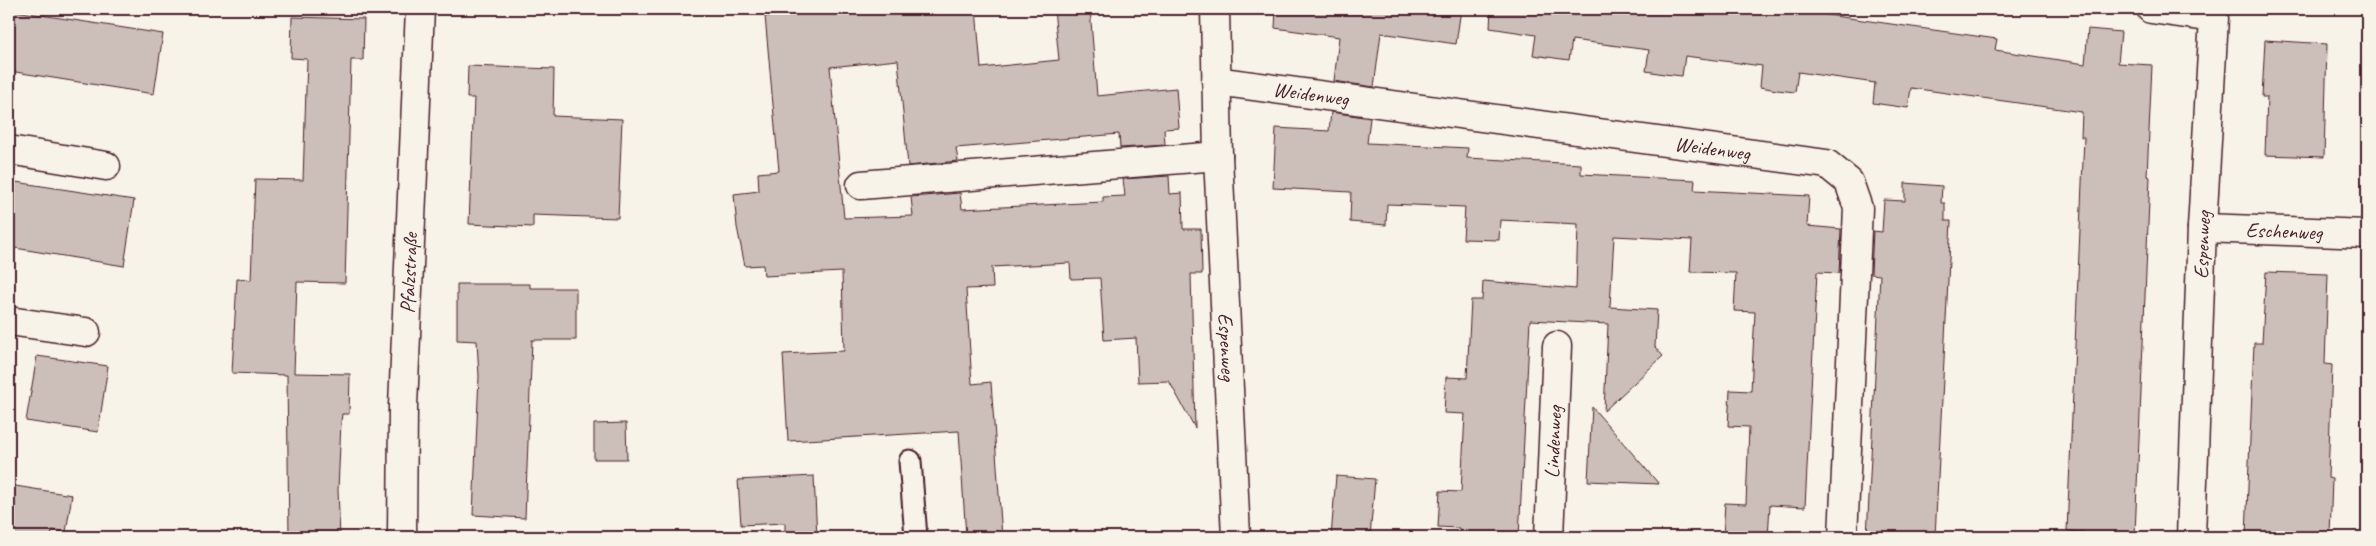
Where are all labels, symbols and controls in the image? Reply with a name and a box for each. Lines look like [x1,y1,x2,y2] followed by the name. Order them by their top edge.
[1272,76,1352,112] street label: Weidenweg
[1673,130,1753,167] street label: Weidenweg
[2188,209,2216,279] street label: Espenweg
[2245,217,2324,245] street label: Eschenweg
[394,230,423,314] street label: Pfalzstraße
[1212,312,1242,383] street label: Espenweg
[1538,404,1568,479] street label: Lindenweg

